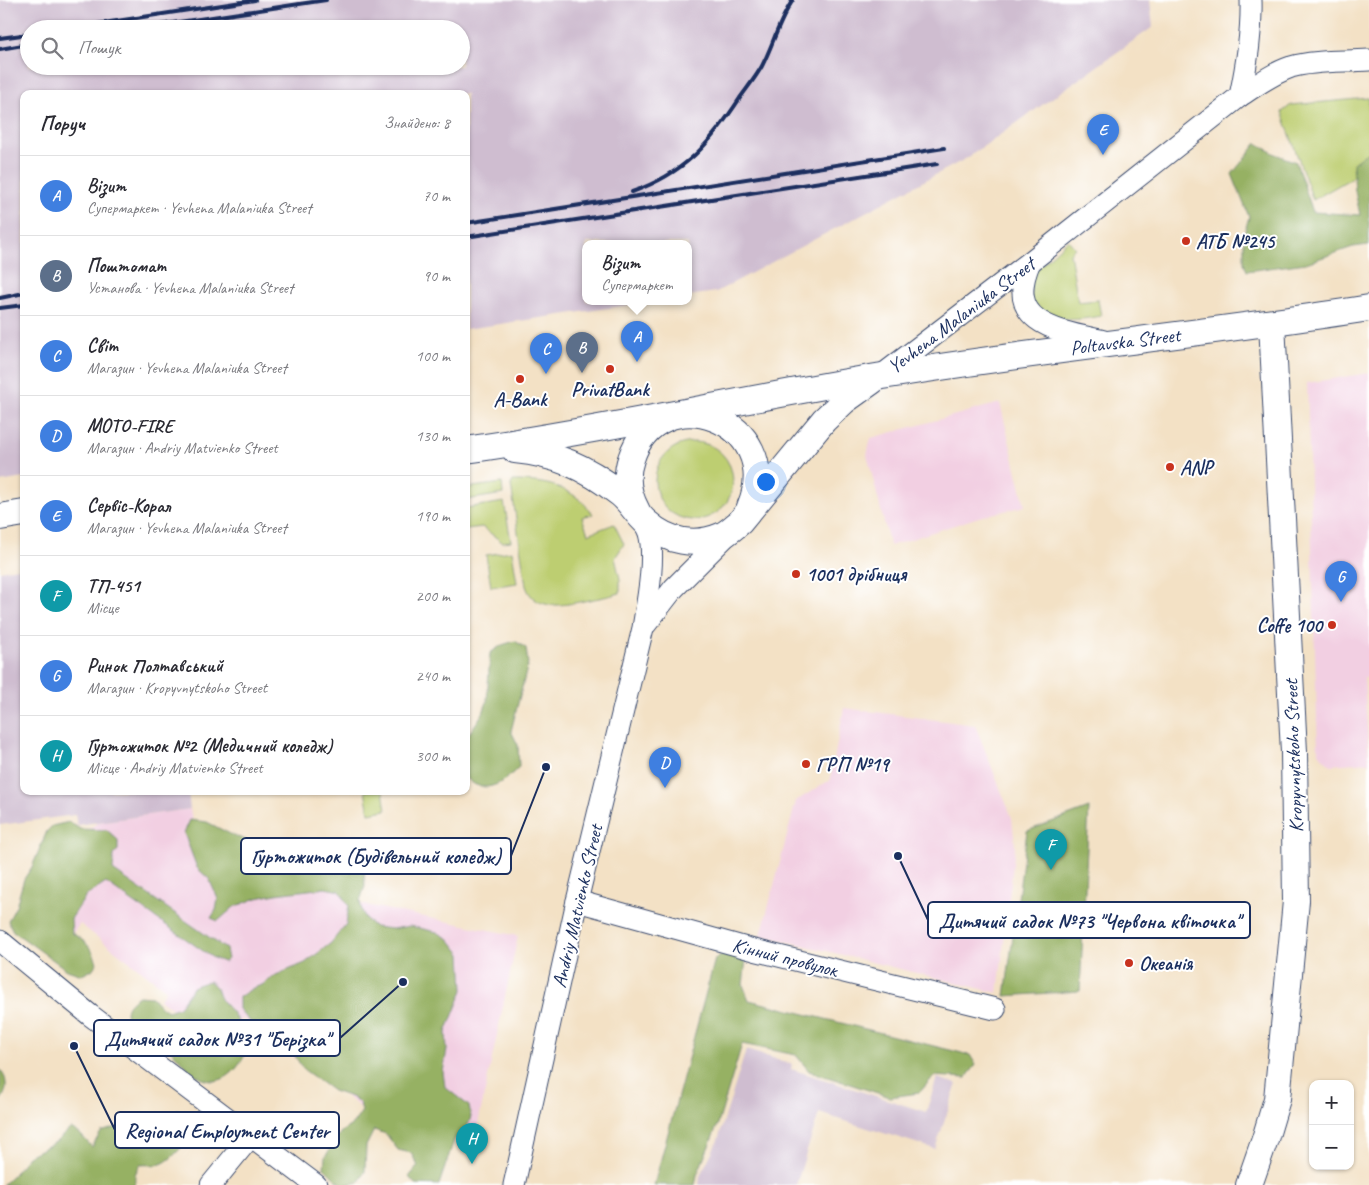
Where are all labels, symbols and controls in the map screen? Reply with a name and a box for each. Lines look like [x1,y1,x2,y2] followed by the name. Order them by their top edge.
[20,20,470,75] search box
[38,34,66,62] icon: search
[78,36,120,60] text: Пошук
[40,110,85,136] text: Поруч
[384,113,450,133] text: Знайдено: 8
[1087,114,1119,155] pin: E
[87,174,126,198] text: Візит
[52,186,60,206] text: A
[423,186,450,206] text: 70 m
[87,198,312,218] text: Супермаркет · Yevhena Malaniuka Street
[1196,229,1277,254] place label: АТБ №245
[1180,235,1192,247] marker: АТБ №245
[582,240,692,305] popup
[883,250,1043,379] street label: Yevhena Malaniuka Street
[601,251,640,275] text: Візит
[87,254,166,278] text: Поштомат
[52,266,60,286] text: B
[423,266,450,286] text: 90 m
[601,275,673,295] text: Супермаркет
[87,278,293,298] text: Установа · Yevhena Malaniuka Street
[621,321,653,362] pin: A
[1069,322,1184,361] street label: Poltavska Street
[566,332,598,373] pin: B
[530,333,562,374] pin: C
[87,334,118,358] text: Світ
[52,346,60,366] text: C
[416,346,450,366] text: 100 m
[87,358,287,378] text: Магазин · Yevhena Malaniuka Street
[604,363,616,375] marker: PrivatBank
[514,373,526,385] marker: A-Bank
[571,377,650,402] place label: PrivatBank
[494,387,548,412] place label: A-Bank
[87,414,173,438] text: МОТО-FIRE
[51,426,61,446] text: D
[416,426,450,446] text: 130 m
[87,438,278,458] text: Магазин · Andriy Matvienko Street
[1180,455,1216,480] place label: ANP
[1164,461,1176,473] marker: ANP
[753,469,779,495] your location
[87,494,171,518] text: Сервіс-Корал
[52,506,60,526] text: E
[416,506,450,526] text: 190 m
[87,518,287,538] text: Магазин · Yevhena Malaniuka Street
[1325,561,1357,602] pin: G
[806,562,908,587] place label: 1001 дрібниця
[790,568,802,580] marker: 1001 дрібниця
[87,574,140,598] text: ТП-451
[52,586,60,606] text: F
[416,586,450,606] text: 200 m
[87,598,119,618] text: Місце
[1257,613,1324,638] place label: Coffe 100
[1326,619,1338,631] marker: Coffe 100
[87,654,223,678] text: Ринок Полтавський
[52,666,60,686] text: G
[416,666,450,686] text: 240 m
[1278,677,1309,833] street label: Kropyvnytskoho Street
[87,678,267,698] text: Магазин · Kropyvnytskoho Street
[87,734,332,758] text: Гуртожиток №2 (Медичний коледж)
[51,746,61,766] text: H
[416,746,450,766] text: 300 m
[649,747,681,788] pin: D
[816,752,891,777] place label: ГРП №19
[87,758,263,778] text: Місце · Andriy Matvienko Street
[800,758,812,770] marker: ГРП №19
[547,820,609,990] street label: Andriy Matvienko Street
[1035,829,1067,870] pin: F
[241,838,511,874] callout: Гуртожиток (Будівельний коледж)
[251,843,503,869] text: Гуртожиток (Будівельний коледж)
[928,902,1250,938] callout: Дитячий садок №73 "Червона квіточка"
[938,908,1245,934] text: Дитячий садок №73 "Червона квіточка"
[730,932,842,983] street label: Кінний провулок
[1139,951,1194,976] place label: Океанія
[1123,957,1135,969] marker: Океанія
[94,1020,340,1056] callout: Дитячий садок №31 "Берізка"
[104,1026,335,1053] text: Дитячий садок №31 "Берізка"
[1309,1080,1354,1170] map controls
[1309,1080,1354,1125] button: +
[115,1112,339,1148] callout: Regional Employment Center
[125,1118,332,1144] text: Regional Employment Center
[456,1123,488,1164] pin: H
[1309,1125,1354,1170] button: −

